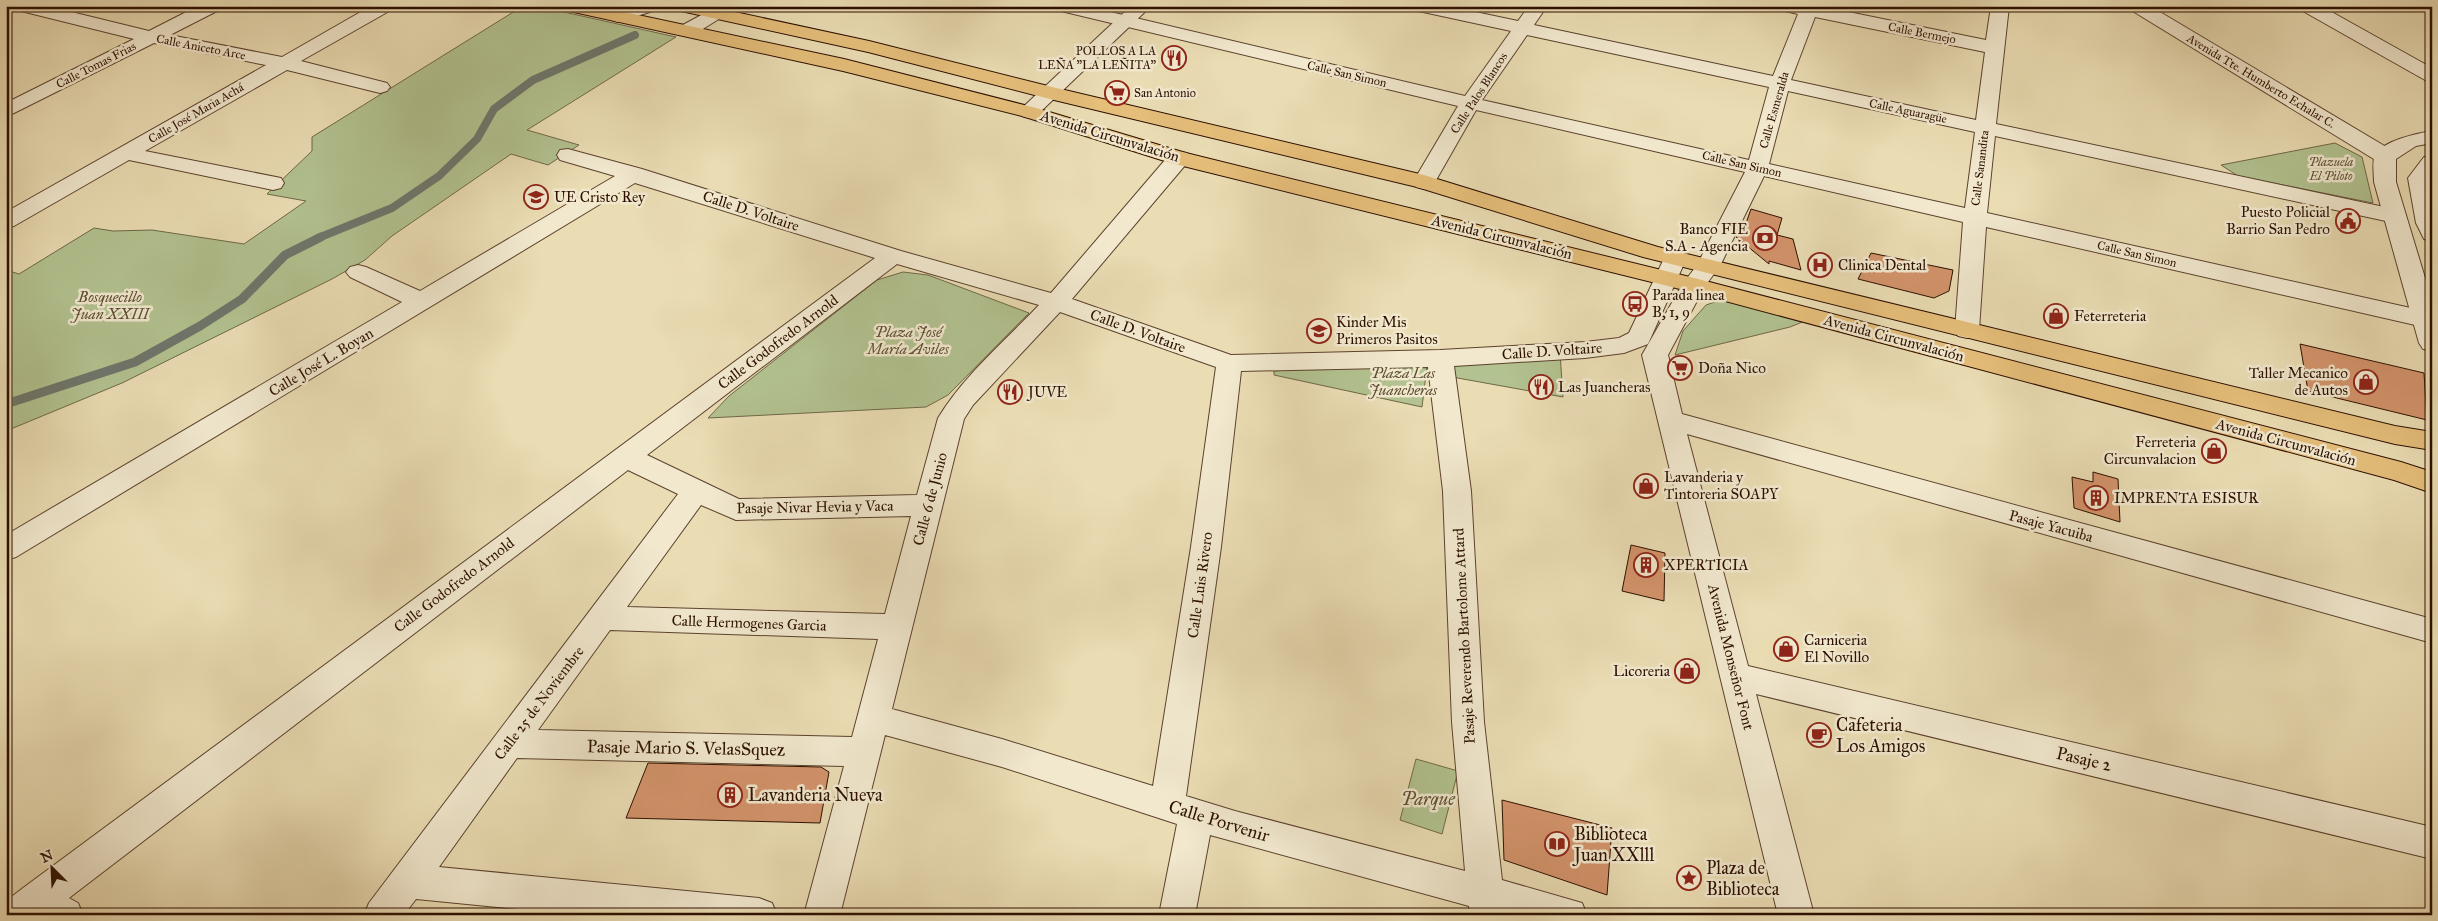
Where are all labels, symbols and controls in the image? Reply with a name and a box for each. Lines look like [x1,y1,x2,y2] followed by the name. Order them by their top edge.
[1887,20,1957,46] street label: Calle Bermejo
[155,31,247,63] street label: Calle Aniceto Arce
[2183,31,2338,131] street label: Avenida Tte. Humberto Echalar C.
[54,39,138,91] street label: Calle Tomas Frias
[1038,44,1156,72] place label: POLLOS A LA LEÑA "LA LEÑITA"
[1161,45,1187,71] restaurant icon: POLLOS A LA LEÑA "LA LEÑITA"
[1448,50,1510,136] street label: Calle Palos Blancos
[1306,58,1389,90] street label: Calle San Simon
[1756,69,1792,150] street label: Calle Esmeralda
[146,80,247,147] street label: Calle José Maria Achá
[1104,80,1130,106] supermarket icon: San Antonio
[1134,86,1196,100] place label: San Antonio
[1868,96,1948,127] street label: Calle Aguaragüe
[1037,106,1182,166] street label: Avenida Circunvalación
[1968,129,1992,207] street label: Calle Sanandita
[1701,148,1784,180] street label: Calle San Simon
[2308,155,2354,183] park label: Plazuela El Piloto
[523,184,549,210] school or university icon: UE Cristo Rey
[700,187,802,235] street label: Calle D. Voltaire
[554,188,646,206] place label: UE Cristo Rey
[2226,203,2331,238] place label: Puesto Policial Barrio San Pedro
[2335,208,2361,234] public building icon: Puesto Policial Barrio San Pedro
[1429,211,1574,263] street label: Avenida Circunvalación
[1665,220,1749,255] place label: Banco FIE S.A - Agencia
[1752,225,1778,251] bank icon: Banco FIE S.A - Agencia
[2096,238,2179,270] street label: Calle San Simon
[1807,252,1833,278] hospital icon: Clinica Dental
[1838,256,1927,274] place label: Clinica Dental
[1652,286,1725,321] place label: Parada linea B, 1, 9
[70,288,151,323] park label: Bosquecillo Juan XXIII
[714,291,842,393] street label: Calle Godofredo Arnold
[1622,291,1648,317] bus stop icon: Parada linea B, 1, 9
[2043,303,2069,329] shop icon: Feterreteria
[1088,305,1188,357] street label: Calle D. Voltaire
[2074,307,2147,325] place label: Feterreteria
[1821,310,1966,365] street label: Avenida Circunvalación
[1336,313,1438,348] place label: Kinder Mis Primeros Pasitos
[1306,318,1332,344] school or university icon: Kinder Mis Primeros Pasitos
[865,323,949,358] park label: Plaza José María Aviles
[265,324,377,401] street label: Calle José L. Boyan
[1501,339,1603,363] street label: Calle D. Voltaire
[1667,355,1693,381] supermarket icon: Doña Nico
[1698,359,1766,377] place label: Doña Nico
[1368,364,1438,399] park label: Plaza Las Juancheras
[2249,364,2348,399] place label: Taller Mecanico de Autos
[2353,369,2379,395] shop icon: Taller Mecanico de Autos
[1528,374,1554,400] restaurant icon: Las Juancheras
[1558,378,1651,397] place label: Las Juancheras
[997,379,1023,405] restaurant icon: JUVE
[1026,383,1067,402] place label: JUVE
[2213,414,2358,469] street label: Avenida Circunvalación
[2104,433,2197,468] place label: Ferreteria Circunvalacion
[2201,438,2227,464] shop icon: Ferreteria Circunvalacion
[909,450,952,548] street label: Calle 6 de Junio
[1664,468,1779,503] place label: Lavanderia y Tintoreria SOAPY
[1633,473,1659,499] shop icon: Lavanderia y Tintoreria SOAPY
[2083,485,2109,511] building icon: IMPRENTA ESISUR
[2114,489,2259,507] place label: IMPRENTA ESISUR
[736,497,894,517] street label: Pasaje Nivar Hevia y Vaca
[2007,506,2096,546] street label: Pasaje Yacuiba
[1449,527,1479,744] street label: Pasaje Reverendo Bartolome Attard
[1184,530,1216,639] street label: Calle Luis Rivero
[390,534,518,636] street label: Calle Godofredo Arnold
[1633,552,1659,578] building icon: XPERTICIA
[1664,556,1749,574] place label: XPERTICIA
[1704,581,1758,733] street label: Avenida Monseñor Font
[671,611,827,635] street label: Calle Hermogenes Garcia
[1804,631,1869,666] place label: Carniceria El Novillo
[1773,636,1799,662] shop icon: Carniceria El Novillo
[490,643,588,763] street label: Calle 25 de Noviembre
[1674,658,1700,684] shop icon: Licoreria
[1613,662,1671,680] place label: Licoreria
[1836,714,1925,758] place label: Cafeteria Los Amigos
[1806,722,1832,748] cafe icon: Cafeteria Los Amigos
[587,735,785,762] street label: Pasaje Mario S. VelasSquez
[2054,742,2114,776] street label: Pasaje 2
[717,782,743,808] building icon: Lavanderia Nueva
[748,784,883,806] place label: Lavanderia Nueva
[1401,788,1456,810] park label: Parque
[1166,795,1272,847] street label: Calle Porvenir
[1572,823,1654,867] place label: Biblioteca Juan XXlll
[1544,831,1570,857] library icon: Biblioteca Juan XXlll
[28,844,78,894] north arrow
[38,846,56,867] text: N
[1706,857,1780,900] place label: Plaza de Biblioteca
[1676,865,1702,891] place icon: Plaza de Biblioteca

